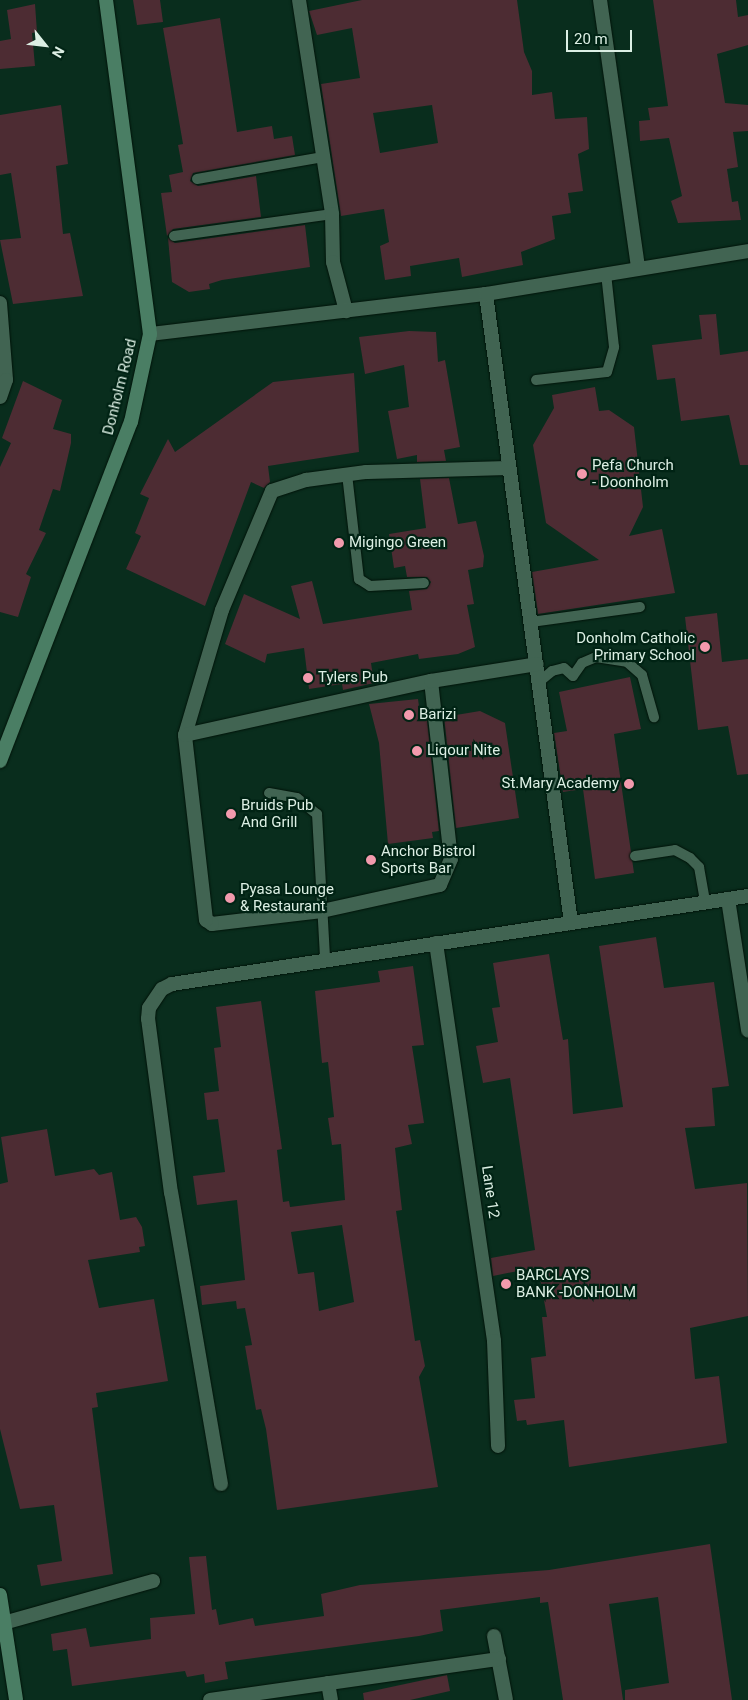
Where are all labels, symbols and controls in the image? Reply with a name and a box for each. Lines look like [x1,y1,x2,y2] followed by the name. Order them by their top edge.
[20,20,70,70] north arrow
[568,20,634,52] scale bar
[574,30,608,48] text: 20 m
[49,44,68,60] text: N
[99,337,141,437] street label: Donholm Road
[592,456,674,491] place label: Pefa Church - Doonholm
[576,468,588,480] marker: Pefa Church - Doonholm
[349,534,446,552] place label: Migingo Green
[333,537,345,549] marker: Migingo Green
[576,629,695,664] place label: Donholm Catholic Primary School
[699,641,711,653] marker: Donholm Catholic Primary School
[318,669,388,687] place label: Tylers Pub
[302,672,314,684] marker: Tylers Pub
[419,706,456,724] place label: Barizi
[403,709,415,721] marker: Barizi
[427,742,500,760] place label: Liqour Nite
[411,745,423,757] marker: Liqour Nite
[501,775,619,793] place label: St.Mary Academy
[623,778,635,790] marker: St.Mary Academy
[241,796,313,831] place label: Bruids Pub And Grill
[225,808,237,820] marker: Bruids Pub And Grill
[381,842,475,877] place label: Anchor Bistrol Sports Bar
[365,854,377,866] marker: Anchor Bistrol Sports Bar
[240,880,334,915] place label: Pyasa Lounge & Restaurant
[224,892,236,904] marker: Pyasa Lounge & Restaurant
[477,1164,503,1220] street label: Lane 12
[516,1266,636,1301] place label: BARCLAYS BANK -DONHOLM
[500,1278,512,1290] marker: BARCLAYS BANK -DONHOLM

